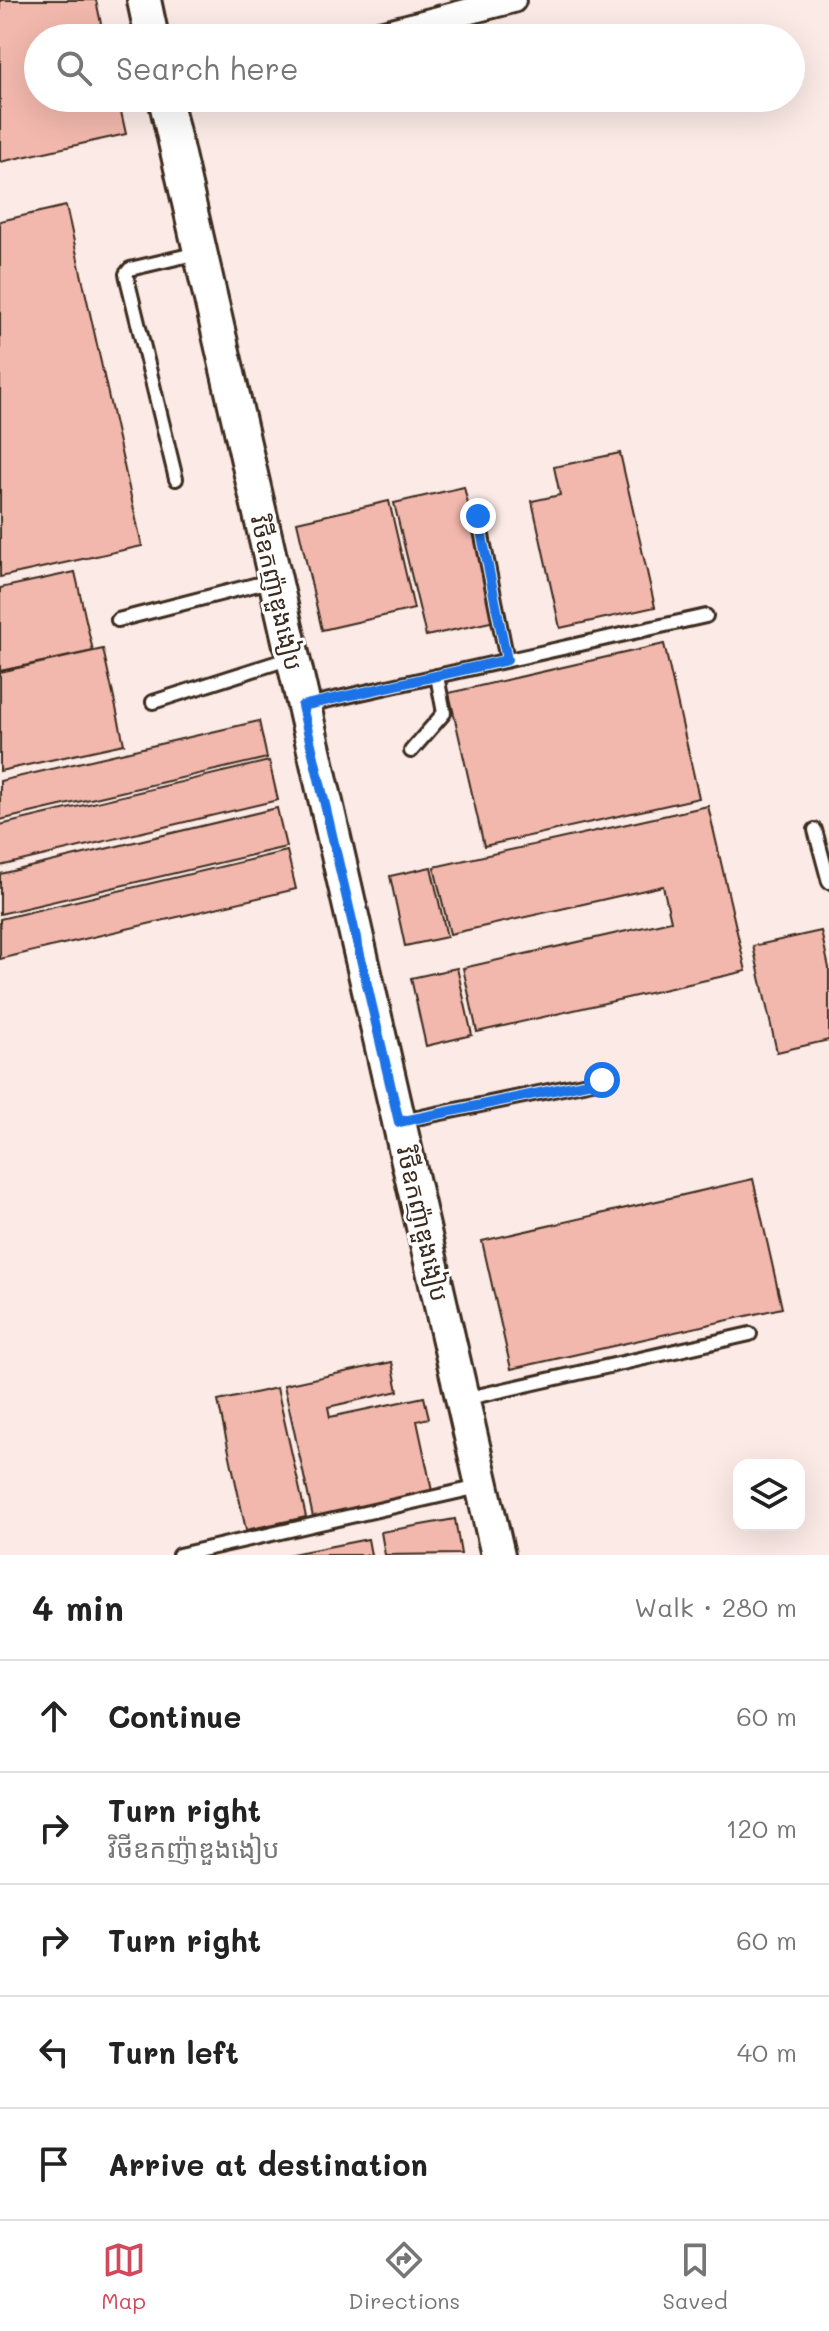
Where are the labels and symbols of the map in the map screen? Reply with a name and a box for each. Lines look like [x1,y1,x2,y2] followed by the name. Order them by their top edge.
[460,498,496,534] route end
[244,512,310,673] street label: វិថីឧកញ៉ាឌួងងៀប
[584,1062,620,1098] route start
[390,1143,456,1304] street label: វិថីឧកញ៉ាឌួងងៀប

